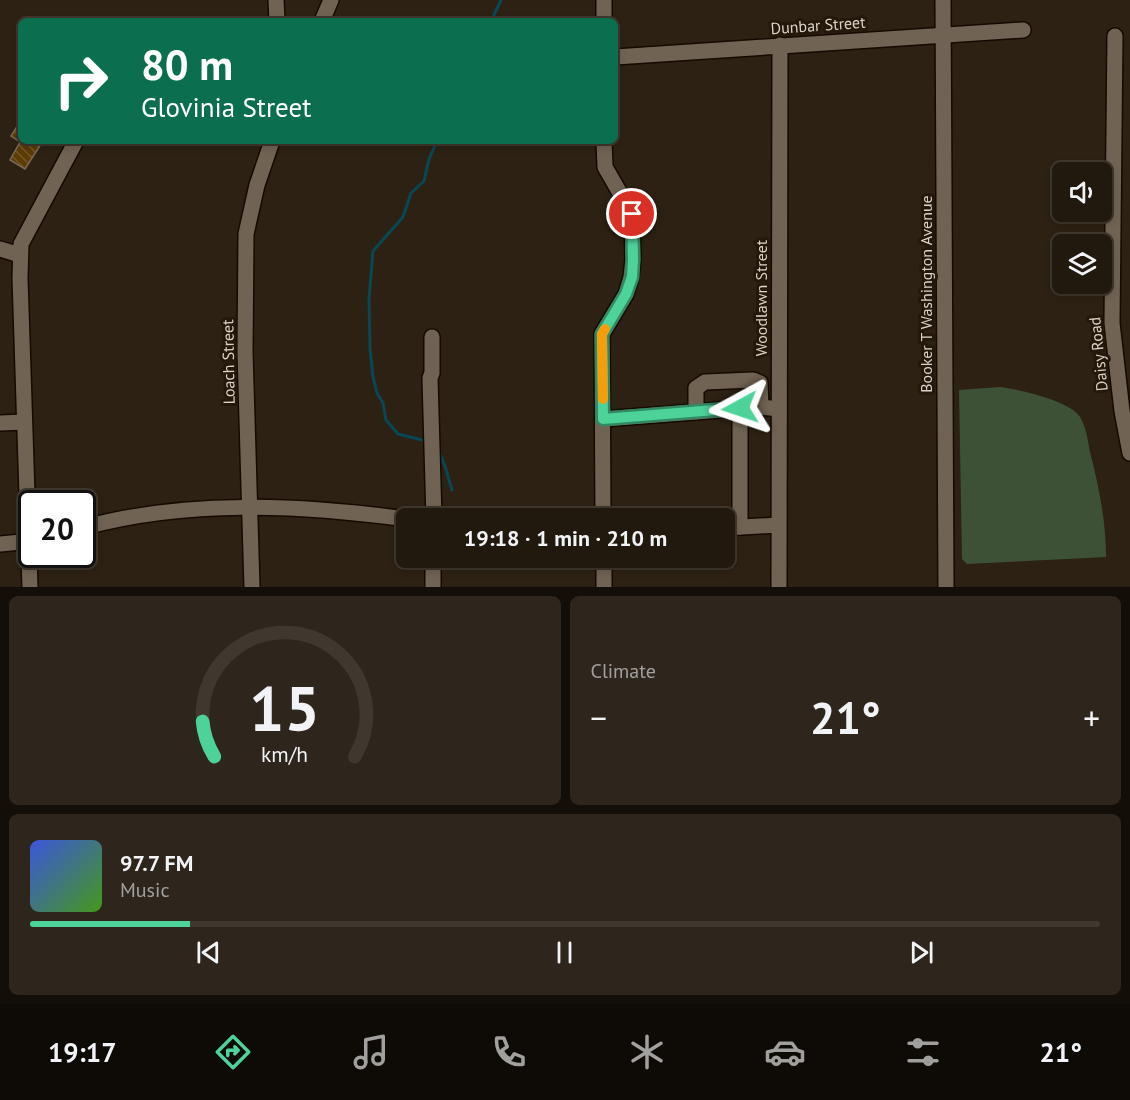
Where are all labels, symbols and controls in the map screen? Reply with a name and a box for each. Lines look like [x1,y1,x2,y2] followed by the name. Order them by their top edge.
[770,12,867,38] street label: Dunbar Street
[141,37,233,92] text: 80 m
[42,42,120,120] icon: right
[141,90,311,124] text: Glovinia Street
[1052,162,1112,294] map controls
[1052,162,1112,222] button: sound
[606,188,657,239] pin
[916,195,936,393] street label: Booker T Washington Avenue
[615,197,648,230] icon: arrive
[1052,234,1112,294] button: layers
[751,239,771,356] street label: Woodlawn Street
[1084,316,1112,392] street label: Daisy Road
[217,319,239,405] street label: Loach Street
[708,376,772,440] position arrow
[18,490,96,568] speed limit sign: 20
[464,524,667,552] text: 19:18 · 1 min · 210 m
[591,658,656,684] text: Climate
[249,667,320,748] text: 15
[810,688,881,746] text: 21°
[591,696,607,739] text: −
[1083,696,1100,739] text: +
[261,741,308,769] text: km/h
[120,849,193,877] text: 97.7 FM
[120,877,169,903] text: Music
[192,936,225,969] icon: previous
[548,936,581,969] icon: pause
[905,936,938,969] icon: next
[212,1031,254,1073] icon: directions
[350,1031,392,1073] icon: music
[488,1031,530,1073] icon: phone
[626,1031,668,1073] icon: climate
[764,1031,806,1073] icon: car
[902,1031,944,1073] icon: filters
[48,1035,116,1069] text: 19:17
[1040,1035,1082,1069] text: 21°

